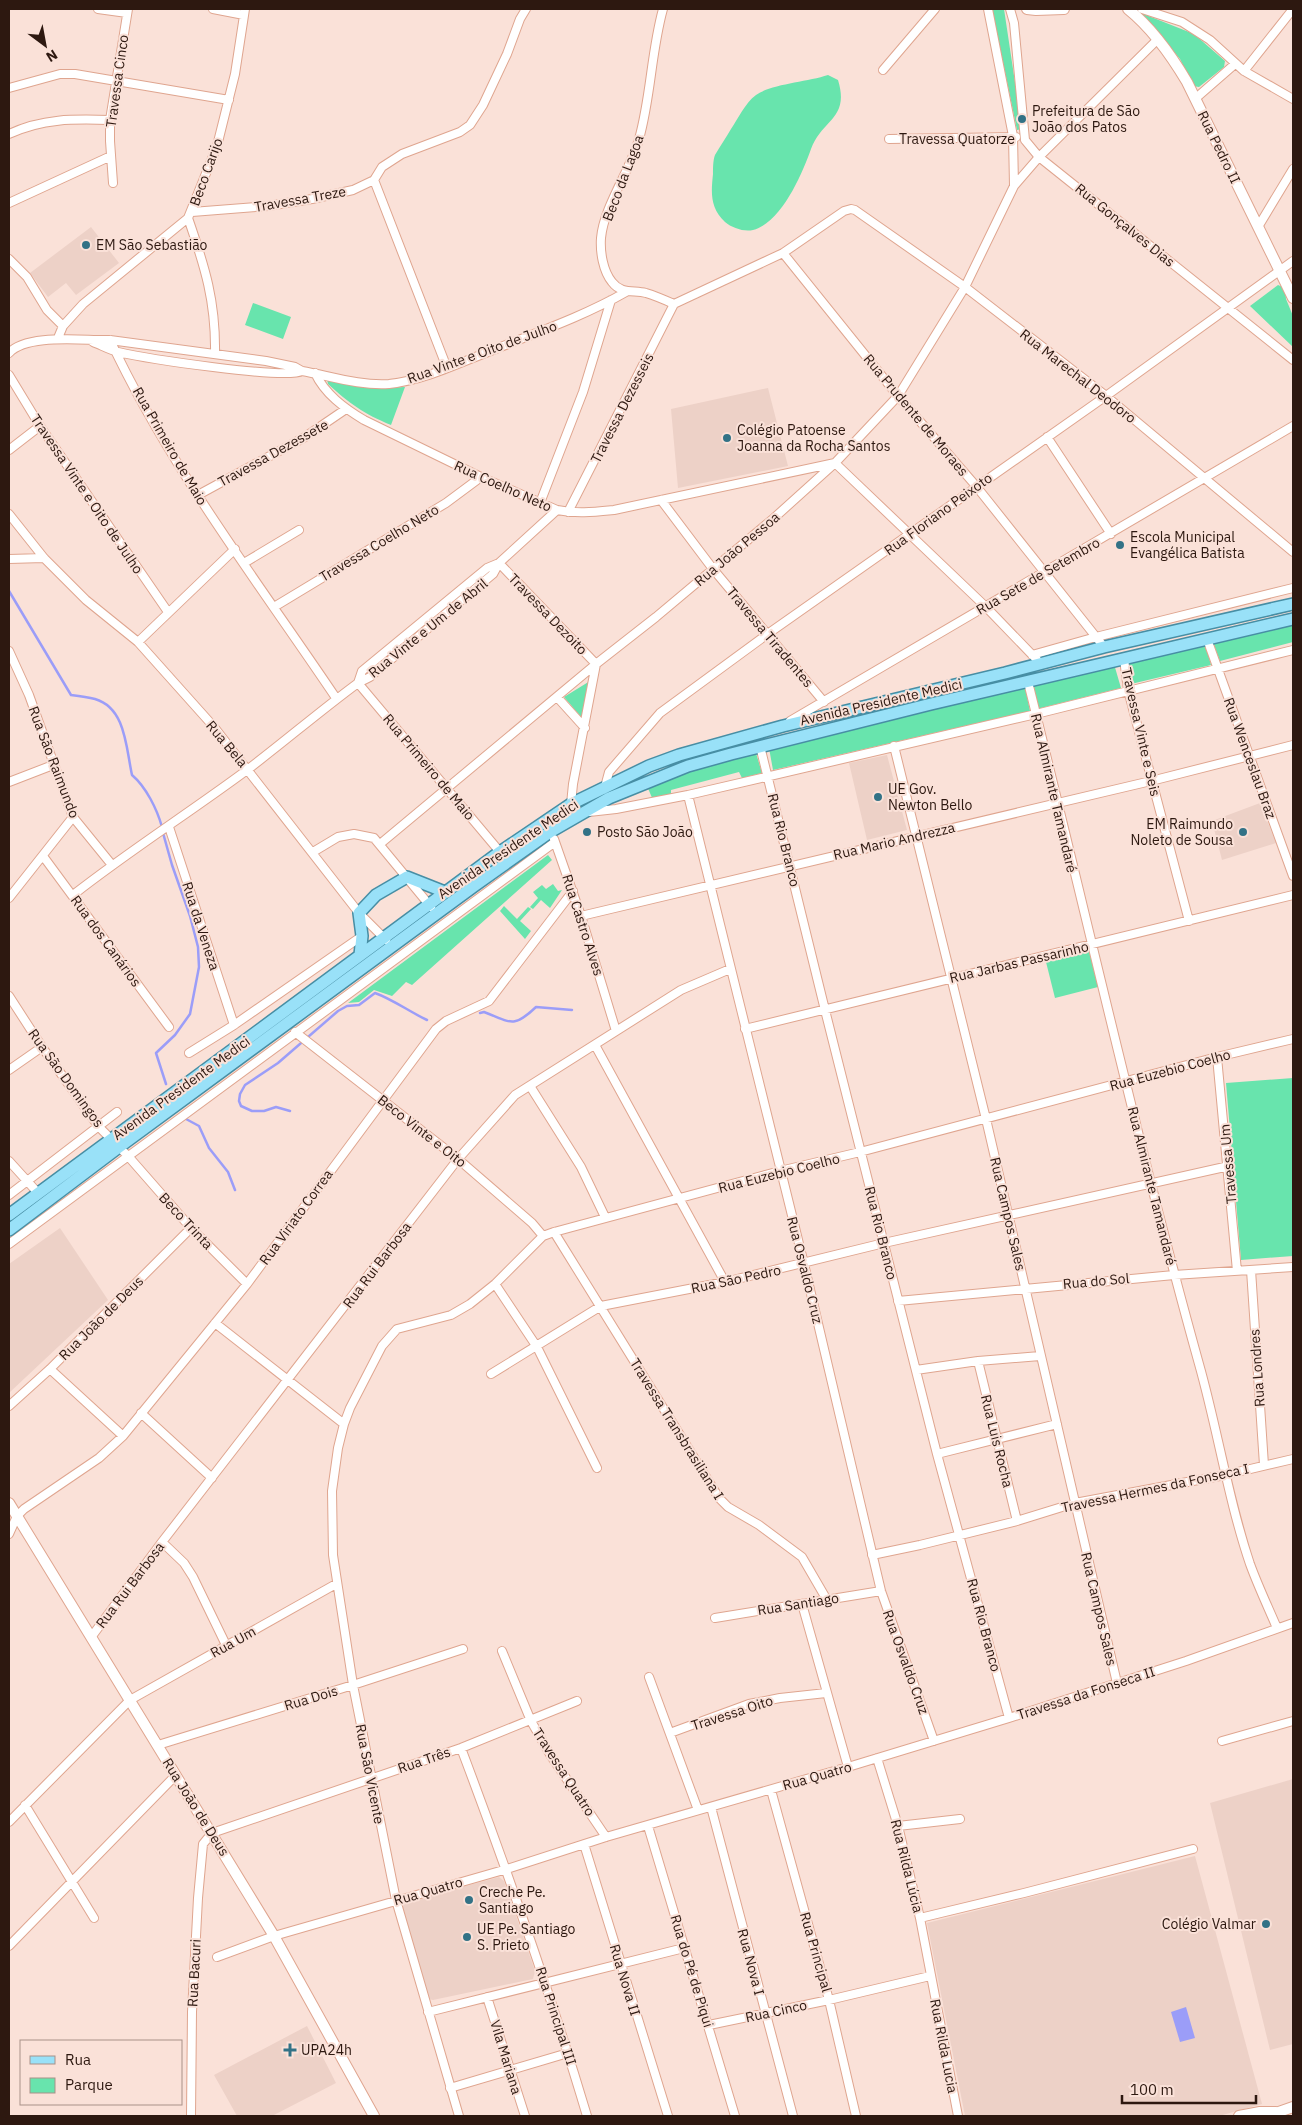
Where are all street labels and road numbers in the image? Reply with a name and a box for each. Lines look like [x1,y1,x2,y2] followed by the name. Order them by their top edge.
[102,33,132,129] street label: Travessa Cinco
[1194,107,1244,187] street label: Rua Pedro II
[899,130,1015,148] street label: Travessa Quatorze
[598,132,648,224] street label: Beco da Lagoa
[185,135,227,208] street label: Beco Carijo
[1071,179,1179,271] street label: Rua Gonçalves Dias
[253,182,348,216] street label: Travessa Treze
[405,317,559,387] street label: Rua Vinte e Oito de Julho
[1016,325,1140,427] street label: Rua Marechal Deodoro
[586,350,658,466] street label: Travessa Dezesseis
[860,350,973,480] street label: Rua Prudente de Moraes
[129,384,211,508] street label: Rua Primeiro de Maio
[27,411,147,577] street label: Travessa Vinte e Oito de Julho
[215,415,332,491] street label: Travessa Dezessete
[451,456,555,516] street label: Rua Coelho Neto
[880,469,996,559] street label: Rua Floriano Peixoto
[316,500,442,586] street label: Travessa Coelho Neto
[691,508,784,590] street label: Rua João Pessoa
[973,533,1103,619] street label: Rua Sete de Setembro
[505,570,591,658] street label: Travessa Dezoito
[365,574,491,682] street label: Rua Vinte e Um de Abril
[723,583,817,691] street label: Travessa Tiradentes
[1117,666,1165,798] street label: Travessa Vinte e Seis
[798,675,964,729] street label: Avenida Presidente Medici
[1220,695,1280,822] street label: Rua Wenceslau Braz
[24,704,84,821] street label: Rua São Raimundo
[379,710,479,824] street label: Rua Primeiro de Maio
[1027,712,1081,875] street label: Rua Almirante Tamandaré
[202,717,252,772] street label: Rua Bela
[764,791,804,889] street label: Rua Rio Branco
[434,795,582,903] street label: Avenida Presidente Medici
[831,818,957,864] street label: Rua Mario Andrezza
[558,872,608,978] street label: Rua Castro Alves
[178,879,224,973] street label: Rua da Veneza
[67,892,145,990] street label: Rua dos Canários
[948,937,1091,987] street label: Rua Jarbas Passarinho
[24,1025,108,1131] street label: Rua São Domingos
[109,1032,253,1144] street label: Avenida Presidente Medici
[1108,1045,1233,1095] street label: Rua Euzebio Coelho
[374,1091,470,1171] street label: Beco Vinte e Oito
[1124,1105,1181,1268] street label: Rua Almirante Tamandaré
[1216,1123,1240,1205] street label: Travessa Um
[716,1149,842,1197] street label: Rua Euzebio Coelho
[986,1155,1030,1273] street label: Rua Campos Sales
[255,1165,337,1268] street label: Rua Viriato Correa
[861,1184,901,1282] street label: Rua Rio Branco
[155,1189,217,1254] street label: Beco Trinta
[783,1215,827,1326] street label: Rua Osvaldo Cruz
[339,1218,416,1312] street label: Rua Rui Barbosa
[689,1261,783,1297] street label: Rua São Pedro
[1062,1269,1130,1293] street label: Rua do Sol
[55,1272,147,1364] street label: Rua João de Deus
[1245,1328,1269,1408] street label: Rua Londres
[626,1355,728,1503] street label: Travessa Transbrasiliana I
[977,1393,1017,1490] street label: Rua Luis Rocha
[1059,1459,1251,1517] street label: Travessa Hermes da Fonseca I
[92,1538,169,1632] street label: Rua Rui Barbosa
[1077,1550,1121,1668] street label: Rua Campos Sales
[963,1576,1005,1674] street label: Rua Rio Branco
[756,1589,840,1619] street label: Rua Santiago
[879,1607,933,1717] street label: Rua Osvaldo Cruz
[207,1622,259,1662] street label: Rua Um
[1015,1662,1157,1724] street label: Travessa da Fonseca II
[282,1681,340,1715] street label: Rua Dois
[689,1691,775,1735] street label: Travessa Oito
[351,1722,389,1826] street label: Rua São Vicente
[529,1724,599,1820] street label: Travessa Quatro
[395,1743,453,1777] street label: Rua Três
[159,1755,233,1860] street label: Rua João de Deus
[780,1758,854,1794] street label: Rua Quatro
[887,1817,927,1915] street label: Rua Rilda Lúcia
[391,1873,465,1909] street label: Rua Quatro
[796,1910,836,1994] street label: Rua Principal
[666,1913,718,2029] street label: Rua do Pé de Piqui
[733,1927,769,1997] street label: Rua Nova I
[183,1939,205,2007] street label: Rua Bacuri
[606,1942,644,2018] street label: Rua Nova II
[532,1964,580,2068] street label: Rua Principal III
[743,1996,809,2026] street label: Rua Cinco
[926,1997,962,2095] street label: Rua Rilda Lucia
[486,2018,526,2097] street label: Vila Mariana

